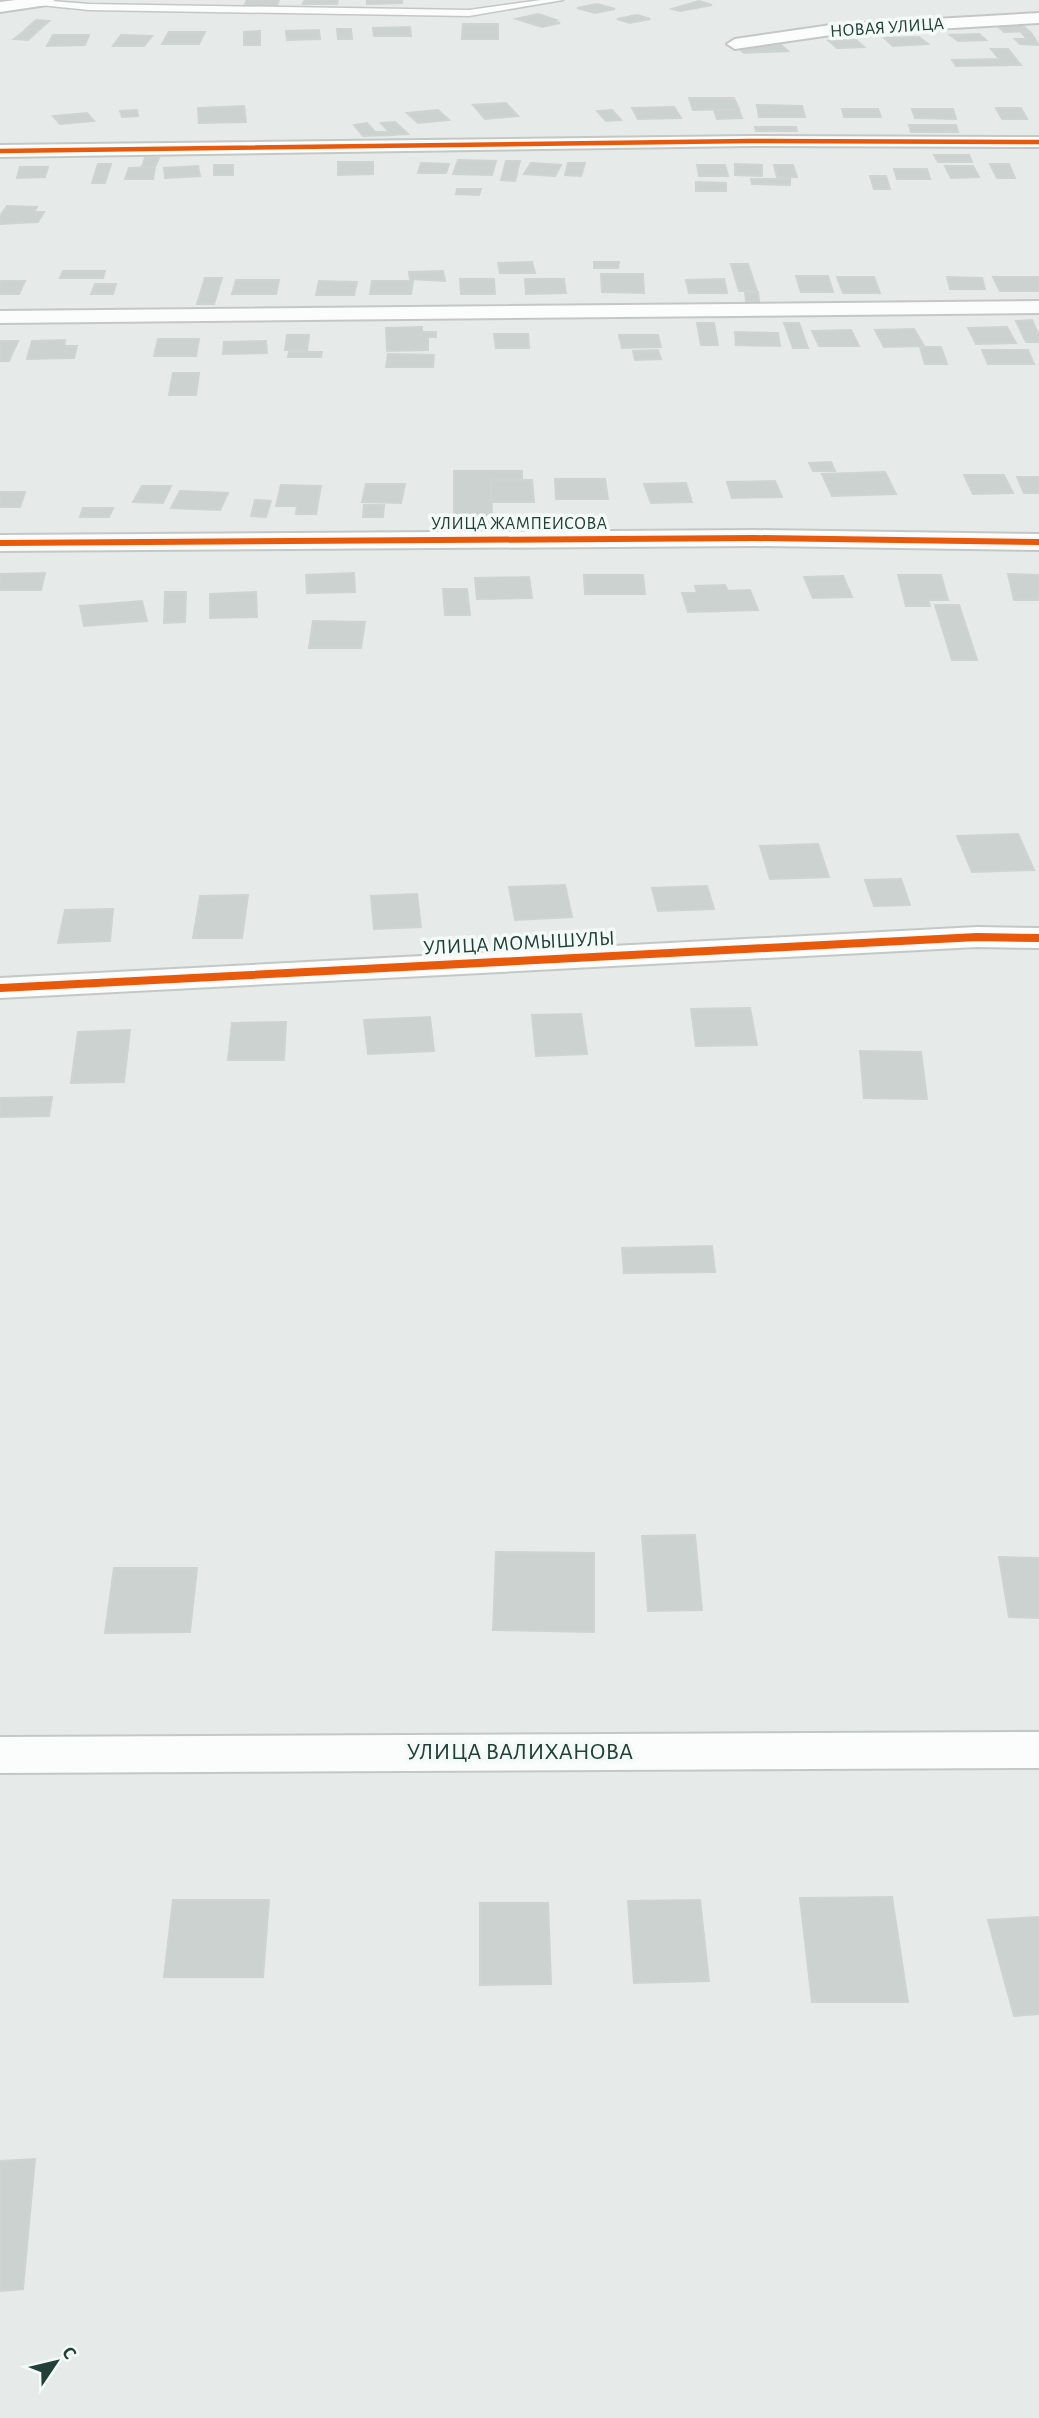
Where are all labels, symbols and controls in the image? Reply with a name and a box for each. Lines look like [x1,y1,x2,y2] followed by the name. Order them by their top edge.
[829,15,945,41] street label: НОВАЯ УЛИЦА
[431,515,607,533] street label: УЛИЦА ЖАМПЕИСОВА
[423,927,615,959] street label: УЛИЦА МОМЫШУЛЫ
[407,1740,633,1764] street label: УЛИЦА ВАЛИХАНОВА
[21,2327,91,2397] north arrow
[58,2343,79,2363] text: С

